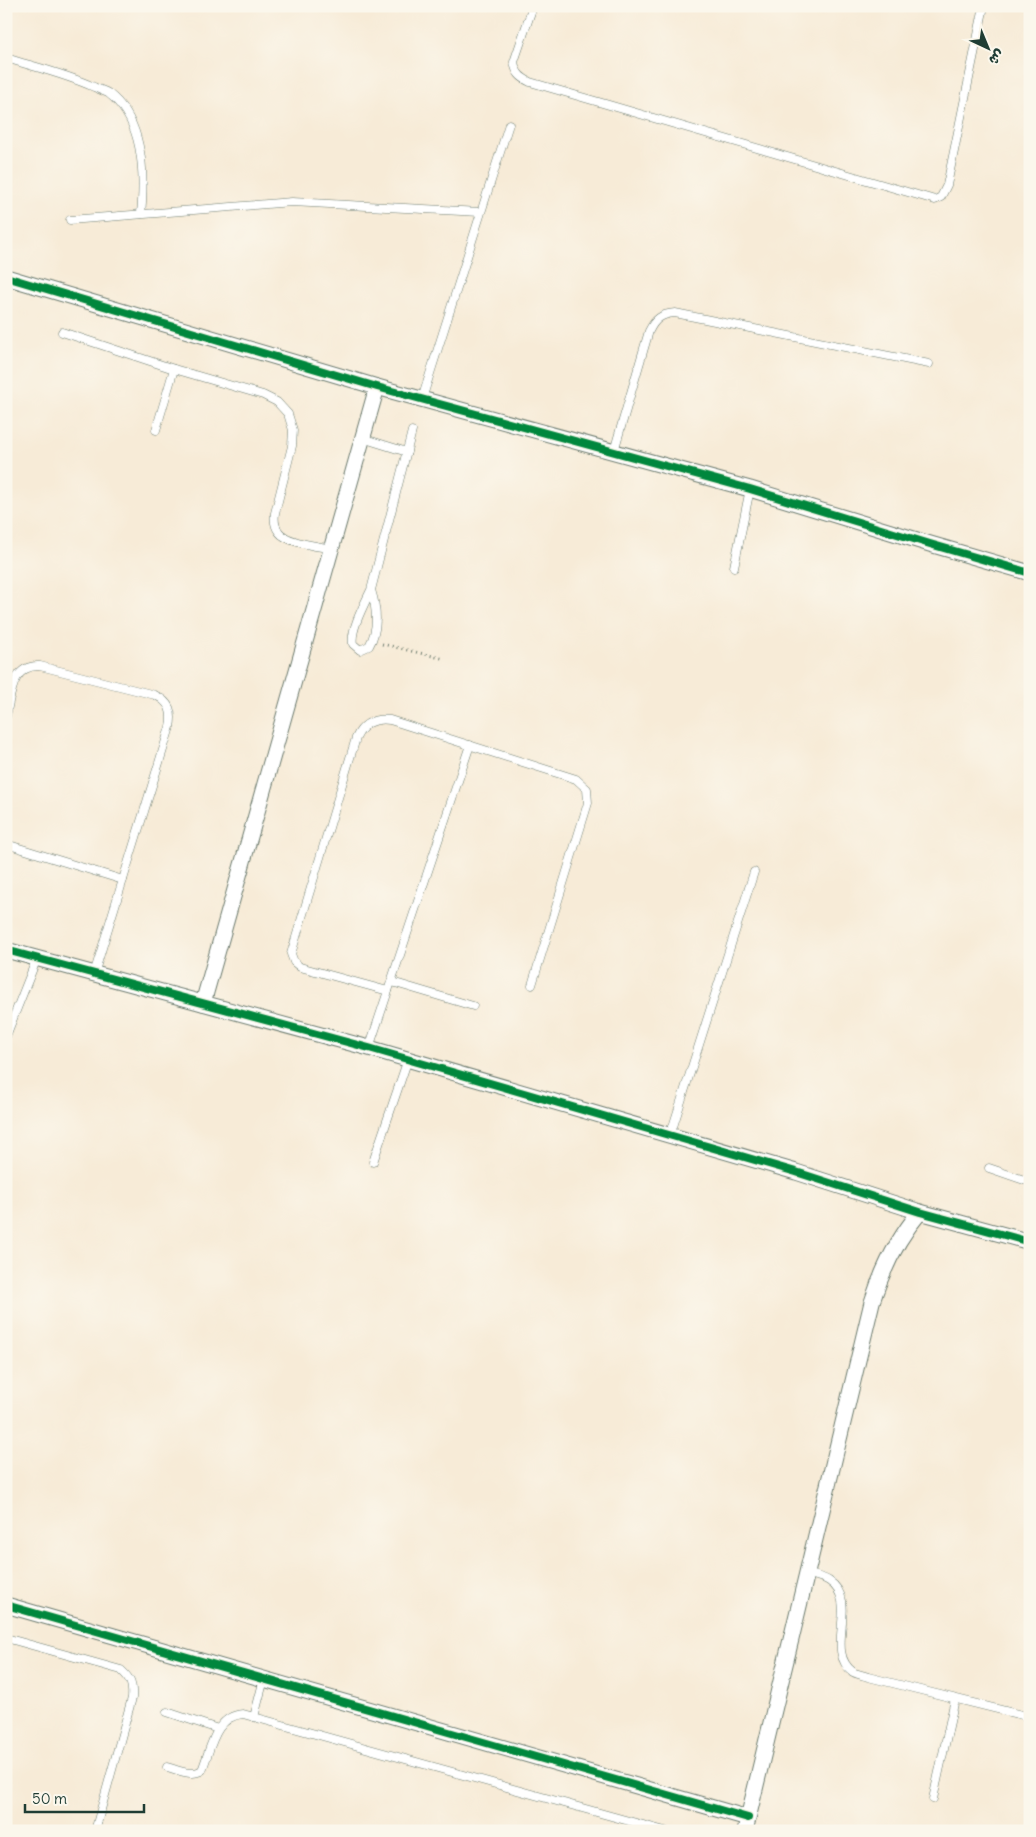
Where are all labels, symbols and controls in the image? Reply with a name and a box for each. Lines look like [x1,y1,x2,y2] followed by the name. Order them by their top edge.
[964,22,1014,72] north arrow
[985,46,1009,69] text: ش
[25,1782,144,1814] scale bar
[32,1789,67,1808] text: 50 m

